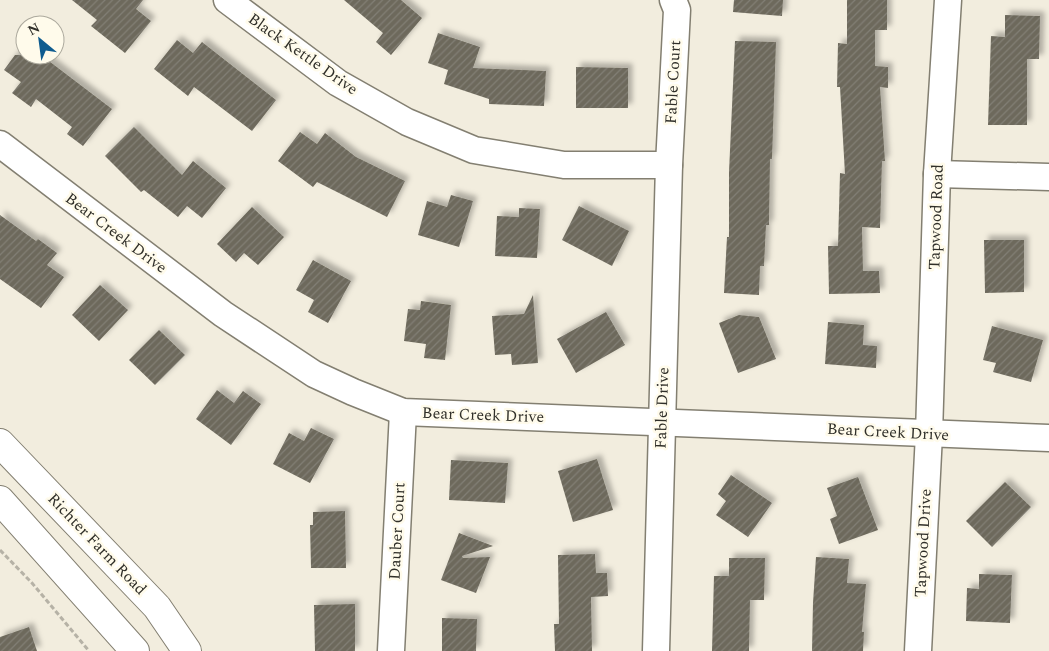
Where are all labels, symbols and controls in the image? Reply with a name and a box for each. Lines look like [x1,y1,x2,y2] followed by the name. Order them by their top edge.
[243,7,363,101] street label: Black Kettle Drive
[15,15,65,65] north arrow
[24,17,44,41] text: N
[659,39,687,125] street label: Fable Court
[922,164,950,270] street label: Tapwood Road
[60,187,172,279] street label: Bear Creek Drive
[649,367,675,449] street label: Fable Drive
[421,401,545,429] street label: Bear Creek Drive
[826,417,950,447] street label: Bear Creek Drive
[382,481,412,580] street label: Dauber Court
[42,488,152,601] street label: Richter Farm Road
[908,488,938,598] street label: Tapwood Drive

